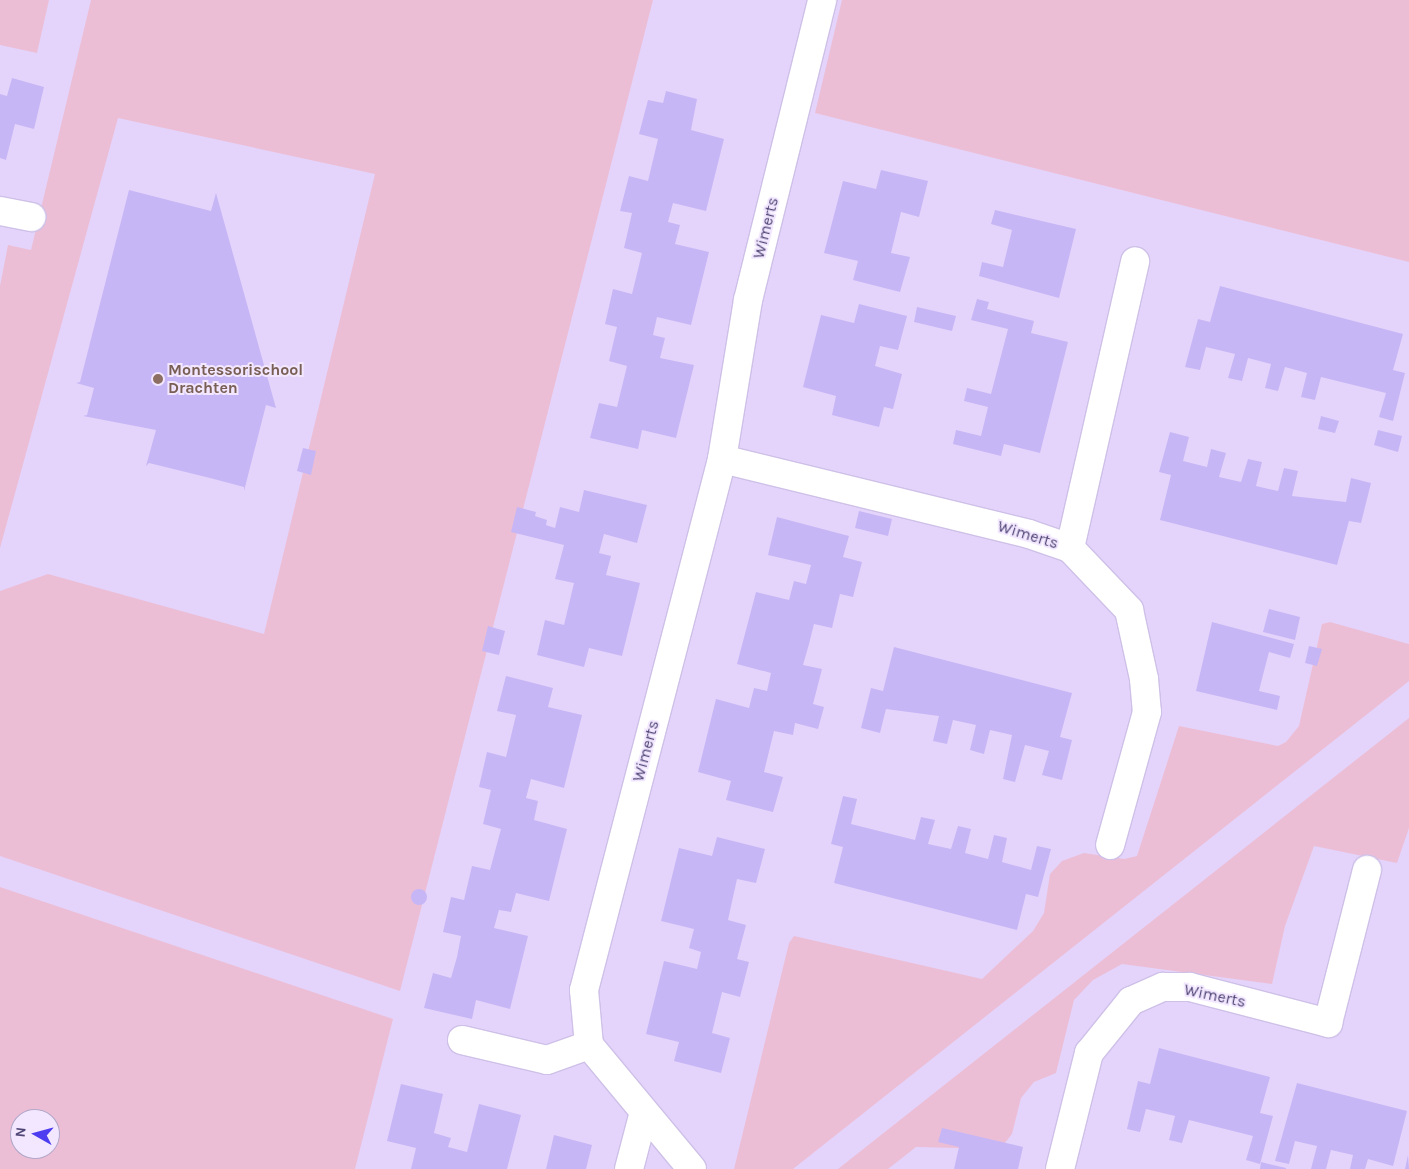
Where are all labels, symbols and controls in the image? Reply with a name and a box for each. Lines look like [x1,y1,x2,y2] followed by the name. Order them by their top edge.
[749,195,783,261] street label: Wimerts
[168,360,303,398] place label: Montessorischool Drachten
[152,373,164,385] marker: Montessorischool Drachten
[995,517,1061,553] street label: Wimerts
[629,718,663,784] street label: Wimerts
[1182,980,1248,1012] street label: Wimerts
[10,1109,60,1159] north arrow
[12,1126,30,1138] text: N

